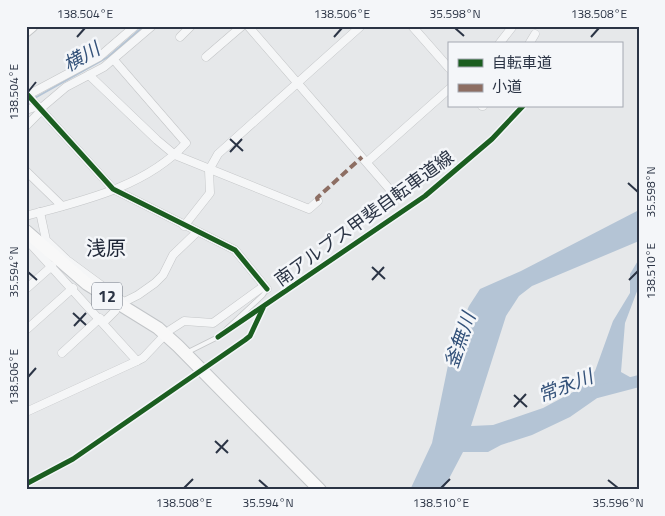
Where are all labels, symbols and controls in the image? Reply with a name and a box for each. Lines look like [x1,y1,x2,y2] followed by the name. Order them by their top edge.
[57,4,113,23] text: 138.504°E
[314,4,370,23] text: 138.506°E
[429,4,481,23] text: 35.598°N
[571,4,627,23] text: 138.508°E
[57,33,106,78] water label: 横川
[448,42,622,108] legend
[492,51,552,74] text: 自転車道
[4,64,23,120] text: 138.504°E
[492,75,522,98] text: 小道
[269,144,459,292] street label: 南アルプス甲斐自転車道線
[641,166,660,218] text: 35.598°N
[86,232,126,263] district label: 浅原
[641,243,660,299] text: 138.510°E
[4,246,23,298] text: 35.594°N
[92,282,122,310] road number: 12
[436,306,483,372] water label: 釜無川
[4,349,23,405] text: 138.506°E
[533,361,599,409] water label: 常永川
[156,493,212,512] text: 138.508°E
[242,493,294,512] text: 35.594°N
[413,493,469,512] text: 138.510°E
[592,493,644,512] text: 35.596°N

